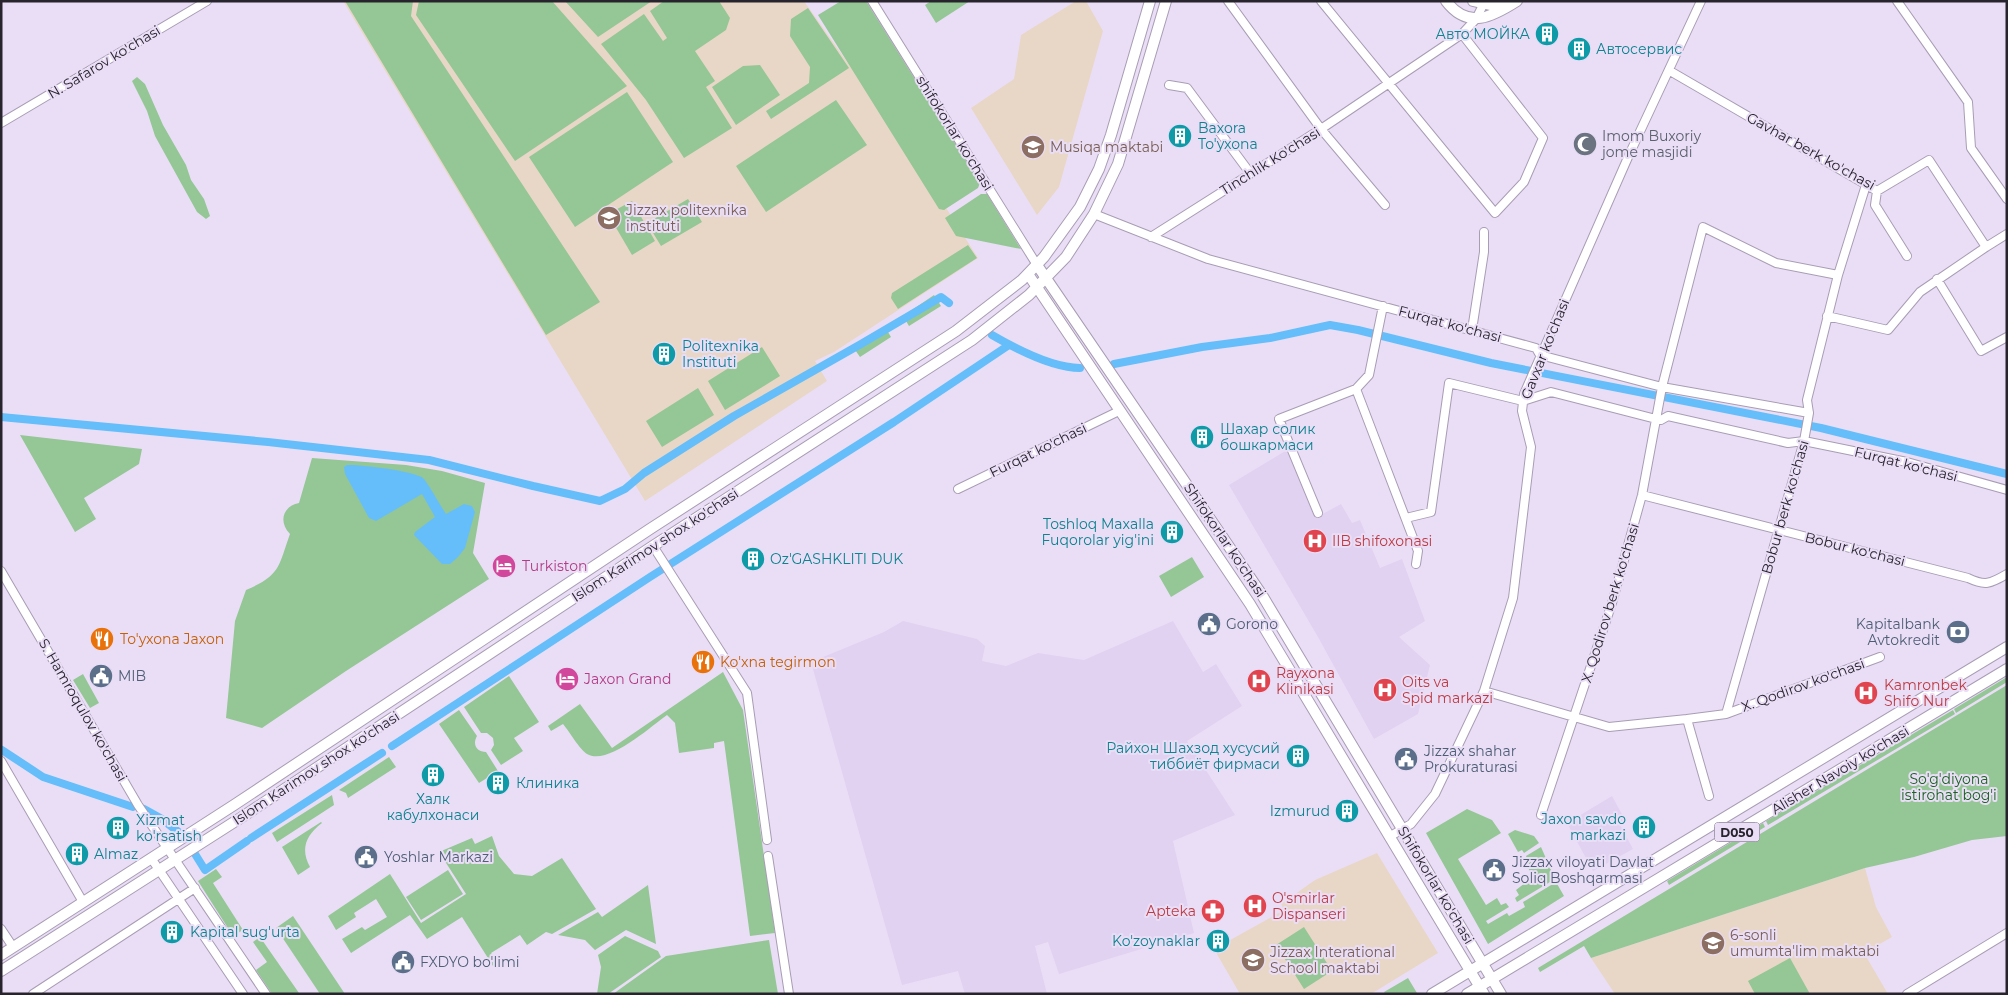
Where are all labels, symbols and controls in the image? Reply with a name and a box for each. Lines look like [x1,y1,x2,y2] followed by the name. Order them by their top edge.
[44,21,164,103] street label: N. Safarov ko'chasi
[1534,21,1560,47] building icon: Авто МОЙКА
[1435,25,1531,43] place label: Авто МОЙКА
[1566,36,1592,62] building icon: Автосервис
[1596,40,1682,58] place label: Автосервис
[912,72,998,194] street label: shifokorlar ko'chasi
[1743,108,1879,194] street label: Gavhar berk ko'chasi
[1198,119,1258,153] place label: Baxora To'yxona
[1167,123,1193,149] building icon: Baxora To'yxona
[1216,123,1324,199] street label: Tinchlik Ko'chasi
[1600,127,1702,161] place label: Imom Buxoriy jome masjidi
[1572,131,1598,157] mosque icon: Imom Buxoriy jome masjidi
[1020,134,1046,160] school or university icon: Musiqa maktabi
[1050,138,1163,156] place label: Musiqa maktabi
[625,201,747,235] place label: Jizzax politexnika instituti
[596,205,622,231] school or university icon: Jizzax politexnika instituti
[1517,296,1573,402] street label: Gavxar ko'chasi
[1397,302,1503,346] street label: Furqat ko'chasi
[682,337,759,371] place label: Politexnika Instituti
[651,341,677,367] building icon: Politexnika Instituti
[986,419,1090,481] street label: Furqat ko'chasi
[1220,420,1315,454] place label: Шахар солик бошкармаси
[1189,424,1215,450] building icon: Шахар солик бошкармаси
[1757,438,1813,576] street label: Bobur berk ko'chasi
[1852,442,1960,486] street label: Furqat ko'chasi
[1180,479,1270,601] street label: Shifokorlar ko'chasi
[568,484,742,606] street label: Islom Karimov shox ko'chasi
[1041,515,1154,549] place label: Toshloq Maxalla Fuqorolar yig'ini
[1159,519,1185,545] building icon: Toshloq Maxalla Fuqorolar yig'ini
[1577,521,1643,685] street label: X. Qodirov berk ko'chasi
[1302,528,1328,554] hospital icon: IIB shifoxonasi
[1803,528,1907,570] street label: Bobur ko'chasi
[1332,532,1432,550] place label: IIB shifoxonasi
[740,546,766,572] building icon: Oz'GASHKLITI DUK
[770,550,903,568] place label: Oz'GASHKLITI DUK
[491,553,517,579] hotel icon: Turkiston
[522,557,587,575] place label: Turkiston
[1196,611,1222,637] public building icon: Gorono
[1226,615,1278,633] place label: Gorono
[1856,615,1941,649] place label: Kapitalbank Avtokredit
[1945,619,1971,645] bank icon: Kapitalbank Avtokredit
[89,626,115,652] restaurant icon: To'yxona Jaxon
[120,630,224,648] place label: To'yxona Jaxon
[35,635,131,785] street label: S. Hamroqulov ko'chasi
[690,649,716,675] restaurant icon: Ko'xna tegirmon
[720,653,836,671] place label: Ko'xna tegirmon
[1739,654,1867,716] street label: X. Qodirov ko'chasi
[88,663,114,689] public building icon: MIB
[1276,664,1335,698] place label: Rayxona Klinikasi
[554,666,580,692] hotel icon: Jaxon Grand
[118,667,146,685] place label: MIB
[1246,668,1272,694] hospital icon: Rayxona Klinikasi
[583,670,672,688] place label: Jaxon Grand
[1402,673,1493,707] place label: Oits va Spid markazi
[1884,676,1967,710] place label: Kamronbek Shifo Nur
[1372,677,1398,703] hospital icon: Oits va Spid markazi
[1853,680,1879,706] hospital icon: Kamronbek Shifo Nur
[229,707,403,829] street label: Islom Karimov shox ko'chasi
[1768,722,1912,818] street label: Alisher Navoiy ko'chasi
[1106,739,1280,773] place label: Райхон Шахзод хусусий тиббиёт фирмаси
[1423,742,1518,776] place label: Jizzax shahar Prokuraturasi
[1285,743,1311,769] building icon: Райхон Шахзод хусусий тиббиёт фирмаси
[1393,746,1419,772] public building icon: Jizzax shahar Prokuraturasi
[420,762,446,788] building icon: Халк кабулхонаси
[485,770,511,796] building icon: Клиника
[1901,770,1997,804] park label: So'g'diyona istirohat bog'i
[516,774,579,792] place label: Клиника
[387,790,479,824] place label: Халк кабулхонаси
[1334,798,1360,824] building icon: Izmurud
[1270,802,1330,820] place label: Izmurud
[1540,810,1626,844] place label: Jaxon savdo markazi
[136,811,202,845] place label: Xizmat ko'rsatish
[1631,814,1657,840] building icon: Jaxon savdo markazi
[105,815,131,841] building icon: Xizmat ko'rsatish
[1714,822,1760,842] road number: D050
[1394,823,1478,947] street label: Shifokorlar ko'chasi
[64,841,90,867] building icon: Almaz
[353,844,379,870] public building icon: Yoshlar Markazi
[94,845,138,863] place label: Almaz
[384,848,493,866] place label: Yoshlar Markazi
[1511,853,1654,887] place label: Jizzax viloyati Davlat Soliq Boshqarmasi
[1481,857,1507,883] public building icon: Jizzax viloyati Davlat Soliq Boshqarmasi
[1272,889,1346,923] place label: O'smirlar Dispanseri
[1242,893,1268,919] hospital icon: O'smirlar Dispanseri
[1200,898,1226,924] pharmacy icon: Apteka
[1146,902,1196,920] place label: Apteka
[159,919,185,945] building icon: Kapital sug'urta
[190,923,300,941] place label: Kapital sug'urta
[1730,926,1879,960] place label: 6-sonli umumta'lim maktabi
[1205,928,1231,954] building icon: Ko'zoynaklar
[1700,930,1726,956] school or university icon: 6-sonli umumta'lim maktabi
[1112,932,1200,950] place label: Ko'zoynaklar
[1269,943,1395,977] place label: Jizzax Interational School maktabi
[1240,947,1266,973] school or university icon: Jizzax Interational School maktabi
[390,949,416,975] public building icon: FXDYO bo'limi
[420,953,520,971] place label: FXDYO bo'limi

